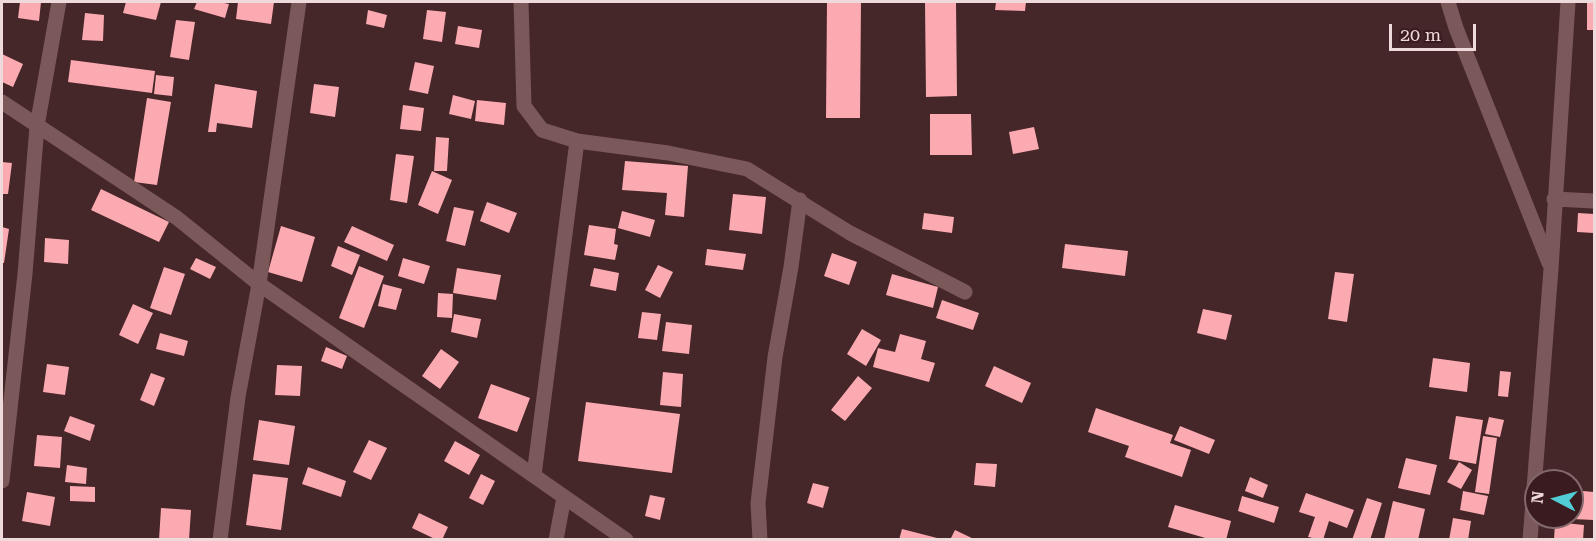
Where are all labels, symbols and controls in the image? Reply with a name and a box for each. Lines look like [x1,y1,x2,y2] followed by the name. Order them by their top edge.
[1392,12,1479,50] scale bar
[1400,24,1441,45] text: 20 m
[1524,469,1584,529] north arrow
[1527,490,1548,504] text: N

